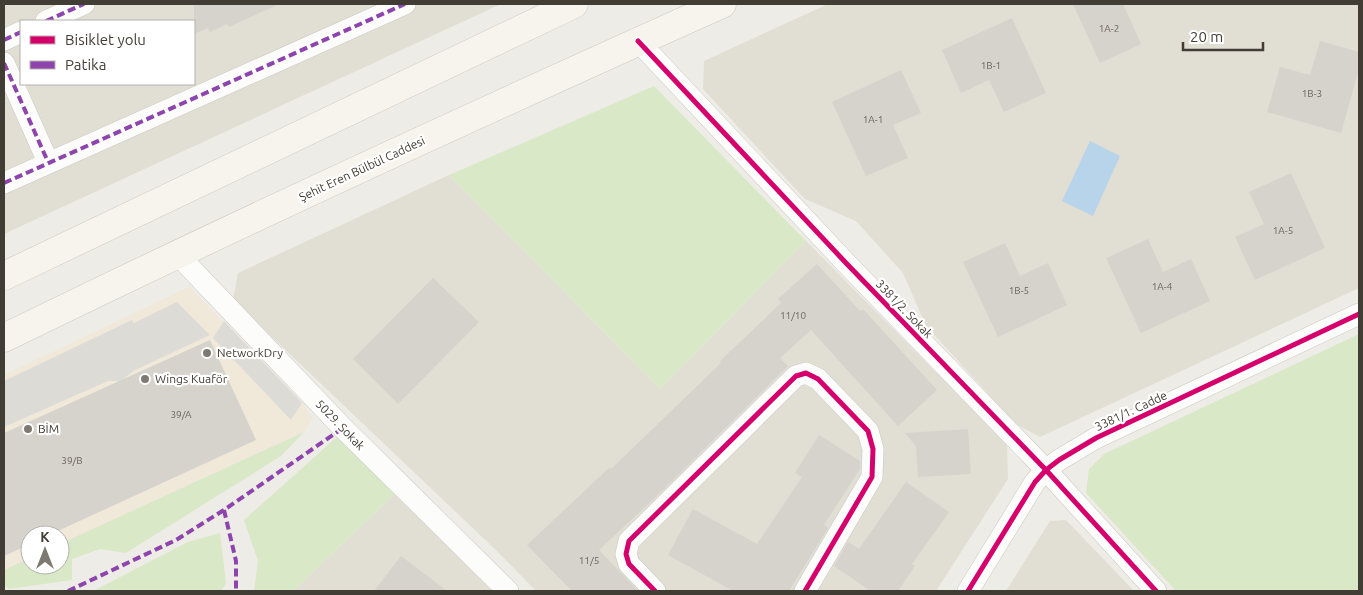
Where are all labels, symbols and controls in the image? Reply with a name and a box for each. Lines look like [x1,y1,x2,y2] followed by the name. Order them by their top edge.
[20,20,195,85] legend
[1183,20,1263,52] scale bar
[1099,23,1119,34] house number: 1A-2
[1190,28,1223,45] text: 20 m
[65,31,146,48] text: Bisiklet yolu
[65,56,106,73] text: Patika
[981,60,1001,71] house number: 1B-1
[1302,88,1322,99] house number: 1B-3
[863,114,883,125] house number: 1A-1
[297,134,427,203] street label: Şehit Eren Bülbül Caddesi
[1273,225,1293,236] house number: 1A-5
[873,277,935,340] street label: 3381/2. Sokak
[1152,281,1173,292] house number: 1A-4
[1009,285,1029,296] house number: 1B-5
[780,310,806,321] house number: 11/10
[217,346,283,359] place label: NetworkDry
[201,347,213,359] marker: NetworkDry
[155,372,228,385] place label: Wings Kuaför
[139,373,151,385] marker: Wings Kuaför
[1093,388,1169,433] street label: 3381/1. Cadde
[313,397,367,452] street label: 5029. Sokak
[170,409,192,420] house number: 39/A
[38,422,59,435] place label: BİM
[22,423,34,435] marker: BİM
[61,455,83,466] house number: 39/B
[20,525,70,575] north arrow
[40,529,50,545] text: K
[579,555,599,566] house number: 11/5

